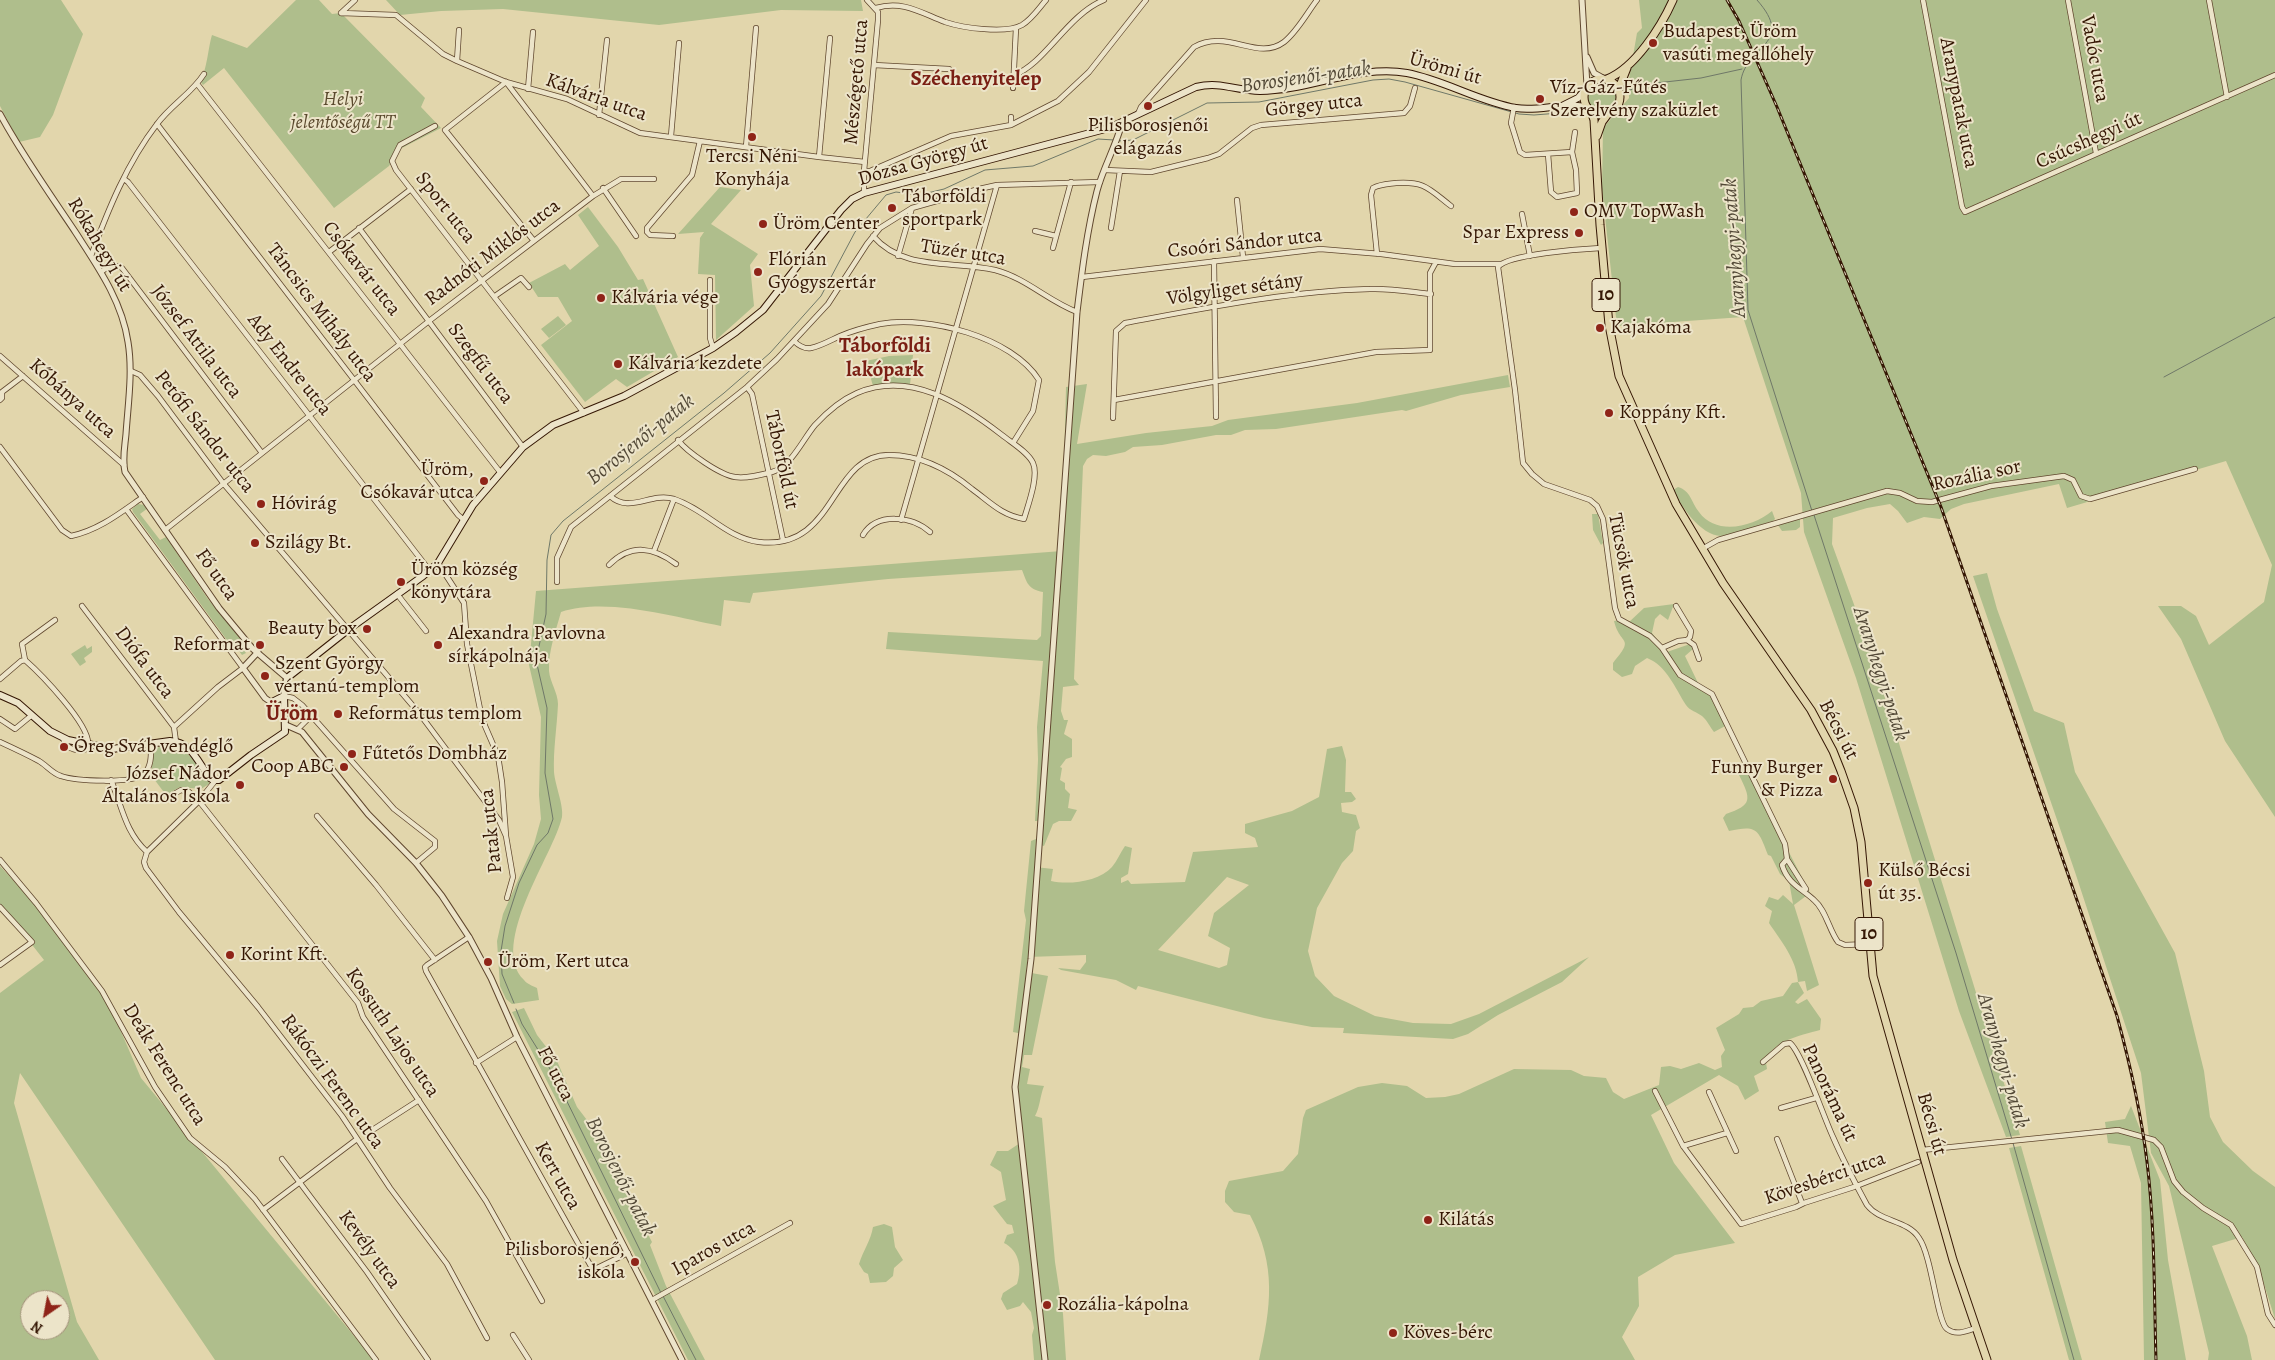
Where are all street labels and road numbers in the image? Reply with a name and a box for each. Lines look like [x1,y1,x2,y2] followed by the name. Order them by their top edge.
[2075,14,2113,104] street label: Vadóc utca
[840,18,874,146] street label: Mészégető utca
[1934,36,1982,170] street label: Aranypatak utca
[1406,47,1484,91] street label: Ürömi út
[542,69,650,127] street label: Kálvária utca
[1264,89,1364,123] street label: Görgey utca
[2032,107,2146,175] street label: Csúcshegyi út
[855,132,991,192] street label: Dózsa György út
[410,167,480,249] street label: Sport utca
[61,193,137,297] street label: Rókahegyi út
[421,194,565,312] street label: Radnóti Miklós utca
[317,217,405,321] street label: Csókavár utca
[1166,224,1324,264] street label: Csoóri Sándor utca
[919,234,1007,272] street label: Tüzér utca
[261,239,381,387] street label: Táncsics Mihály utca
[1166,269,1304,311] street label: Völgyliget sétány
[1592,278,1620,312] road number: 10
[145,280,247,404] street label: József Attila utca
[242,309,336,421] street label: Ady Endre utca
[442,319,518,409] street label: Szegfű utca
[24,354,120,444] street label: Kőbánya utca
[149,366,259,498] street label: Petőfi Sándor utca
[759,408,803,512] street label: Táborföld út
[1931,455,2023,497] street label: Rozália sor
[1602,511,1644,611] street label: Tücsök utca
[189,544,243,606] street label: Fő utca
[109,622,179,704] street label: Diófa utca
[1813,696,1863,764] street label: Bécsi út
[476,788,508,874] street label: Patak utca
[1855,918,1883,951] road number: 10
[340,963,444,1103] street label: Kossuth Lajos utca
[117,1000,211,1130] street label: Deák Ferenc utca
[275,1010,389,1154] street label: Rákóczi Ferenc utca
[1796,1040,1862,1146] street label: Panoráma út
[531,1043,579,1105] street label: Fő utca
[1911,1090,1951,1158] street label: Bécsi út
[529,1138,585,1214] street label: Kert utca
[1761,1147,1889,1211] street label: Kövesbérci utca
[332,1206,406,1294] street label: Kevély utca
[668,1216,760,1282] street label: Iparos utca

